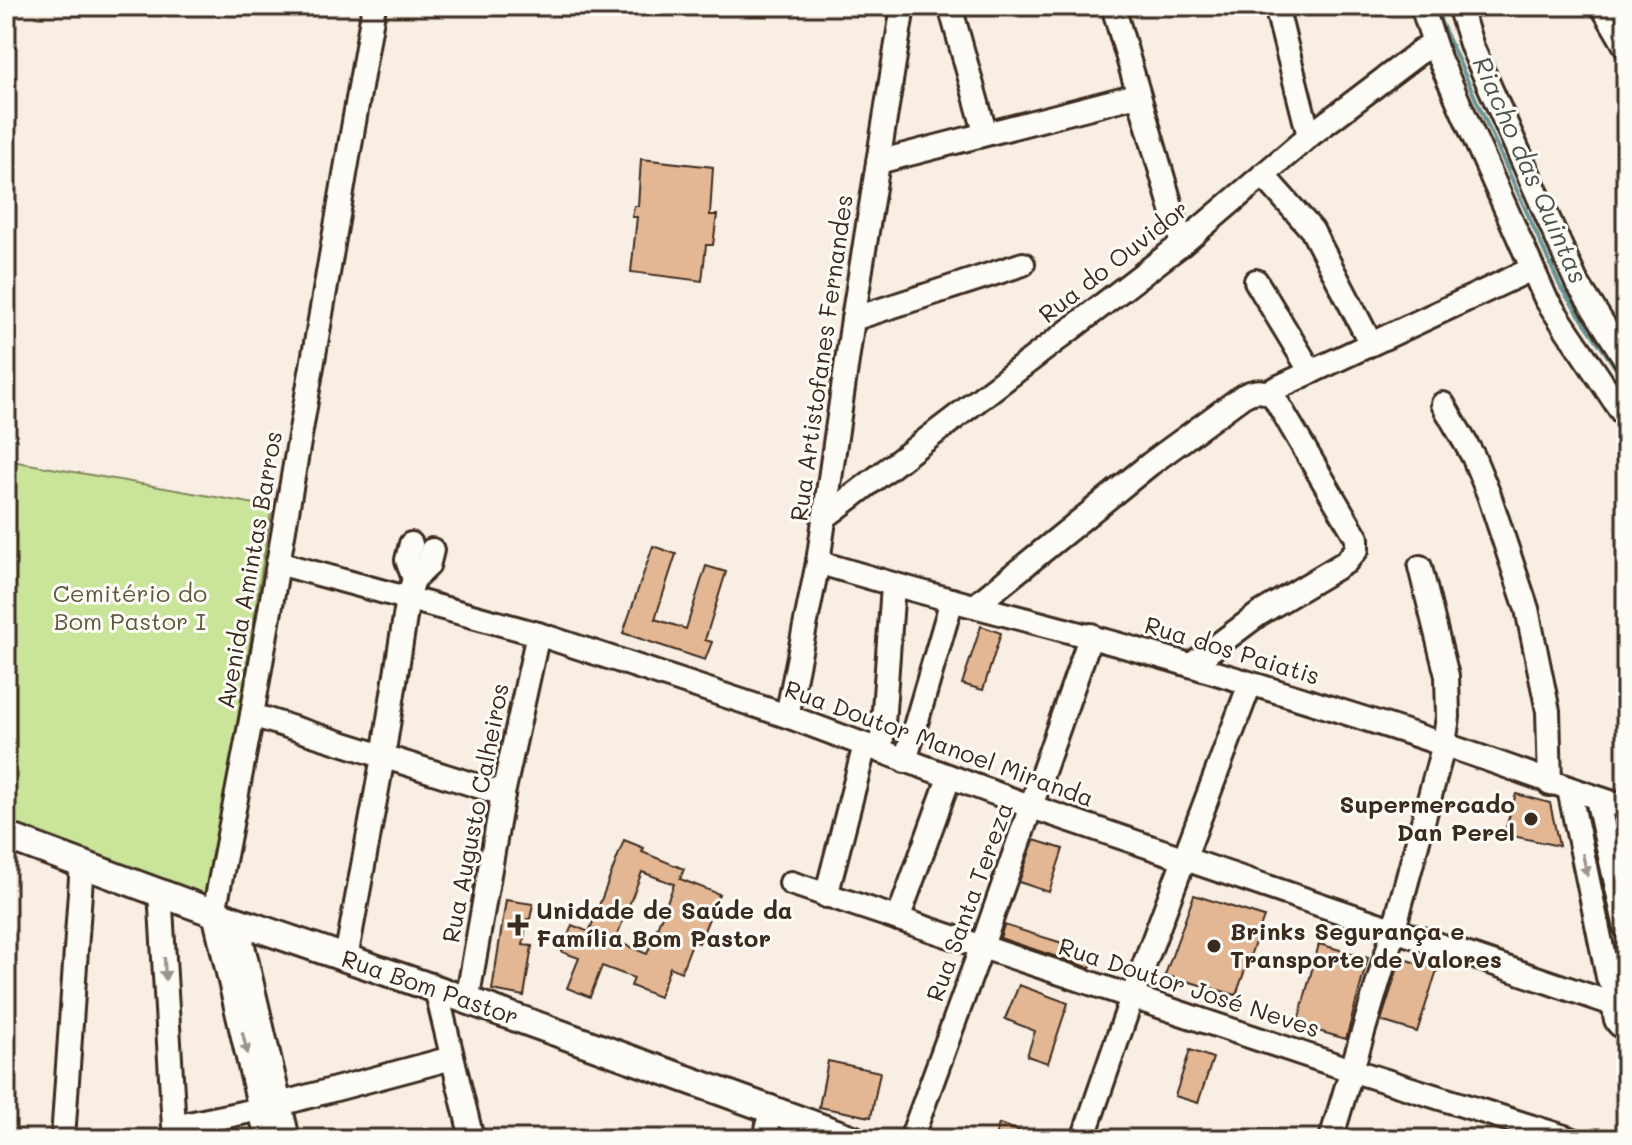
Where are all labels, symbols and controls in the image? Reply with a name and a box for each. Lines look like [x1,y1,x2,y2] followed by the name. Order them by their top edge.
[1465,51,1596,289] water label: Riacho das Quintas
[782,192,859,523] street label: Rua Artistofanes Fernandes
[1032,193,1194,329] street label: Rua do Ouvidor
[209,429,288,711] street label: Avenida Amintas Barros
[53,577,207,636] park label: Cemitério do Bom Pastor I
[1141,608,1324,691] street label: Rua dos Paiatis
[781,672,1098,813] street label: Rua Doutor Manoel Miranda
[434,680,515,945] street label: Rua Augusto Calheiros
[1340,788,1515,847] place label: Supermercado Dan Perel
[918,798,1019,1005] street label: Rua Santa Tereza
[1522,810,1540,828] marker: Supermercado Dan Perel
[1579,853,1591,878] one-way arrow
[536,894,793,953] place label: Unidade de Saúde da Família Bom Pastor
[507,914,529,936] marker: Unidade de Saúde da Família Bom Pastor
[1230,915,1502,974] place label: Brinks Segurança e Transporte de Valores
[1055,930,1324,1043] street label: Rua Doutor José Neves
[1205,937,1223,955] marker: Brinks Segurança e Transporte de Valores
[338,942,523,1031] street label: Rua Bom Pastor
[159,957,172,982] one-way arrow
[240,1031,252,1056] one-way arrow

